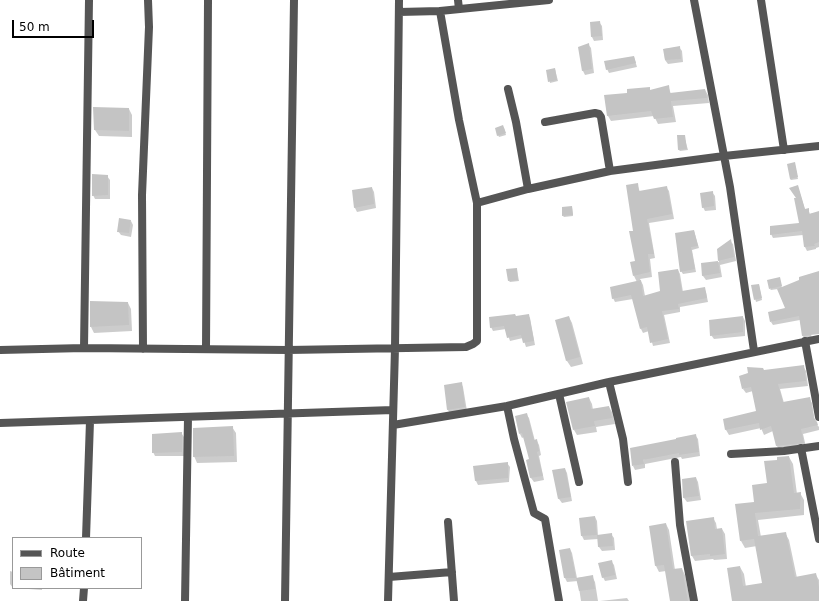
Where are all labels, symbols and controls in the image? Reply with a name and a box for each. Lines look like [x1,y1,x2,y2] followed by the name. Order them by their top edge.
[14,12,96,38] scale bar
[19,20,50,34] text: 50 m
[12,537,142,589] legend
[50,546,85,560] text: Route
[50,566,105,580] text: Bâtiment

